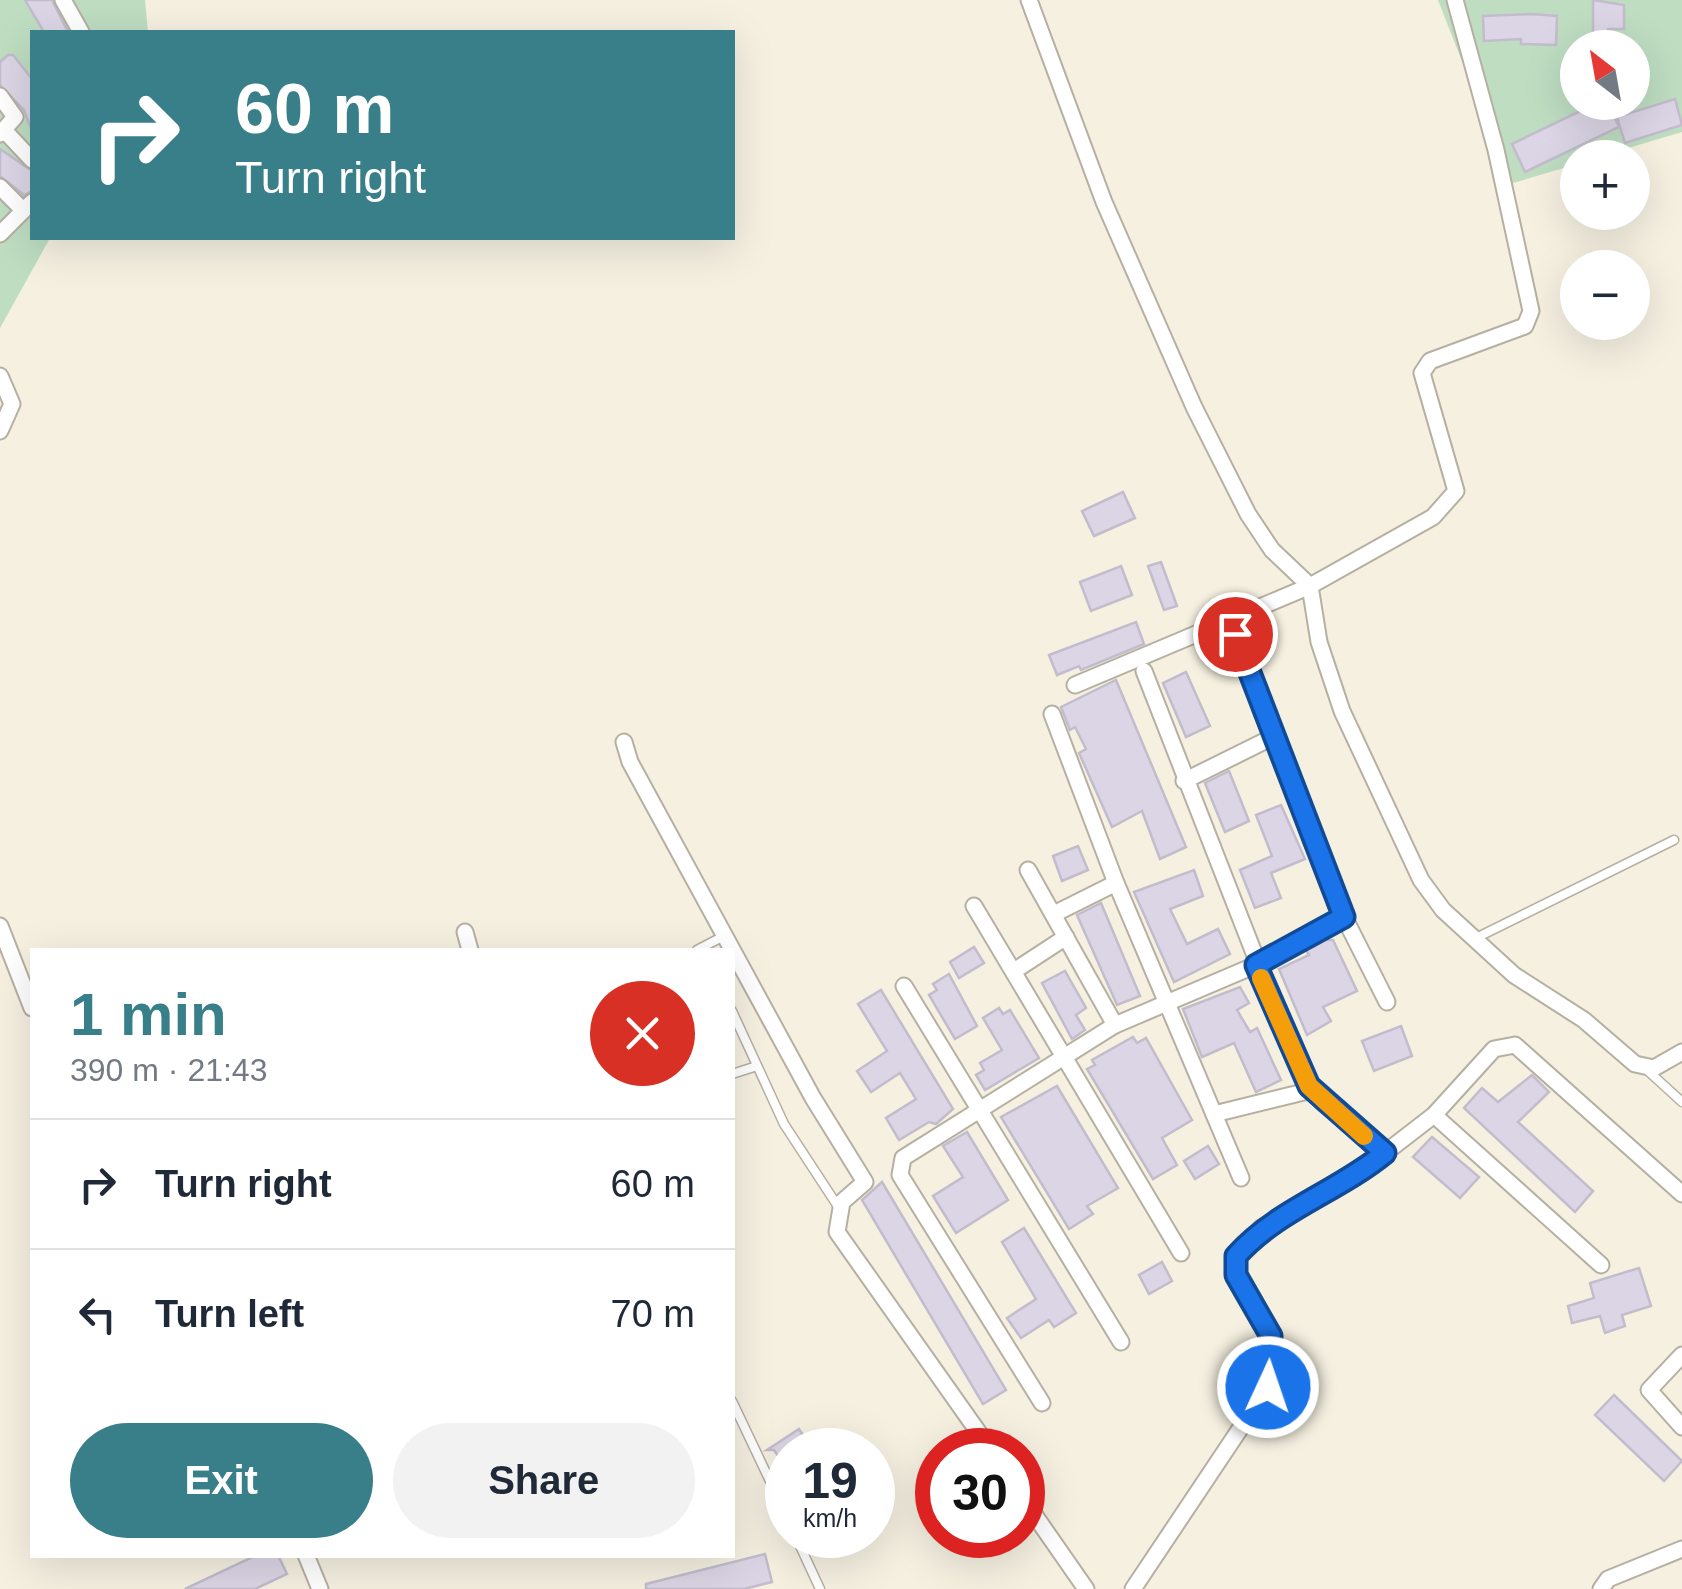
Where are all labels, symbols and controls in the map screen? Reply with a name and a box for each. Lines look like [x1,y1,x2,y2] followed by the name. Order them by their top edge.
[1560,30,1650,120] north arrow
[1560,30,1650,340] map controls
[70,70,200,200] icon: right
[235,70,395,148] text: 60 m
[1560,140,1650,230] button: +
[235,152,426,203] text: Turn right
[1560,250,1650,340] button: −
[1193,592,1278,677] pin
[1208,607,1263,662] icon: arrive
[70,981,227,1048] text: 1 min
[590,981,695,1086] button: close
[70,1052,267,1088] text: 390 m · 21:43
[70,1157,125,1212] icon: right
[155,1163,332,1205] text: Turn right
[611,1163,695,1205] text: 60 m
[70,1287,125,1342] icon: left
[155,1293,304,1335] text: Turn left
[611,1293,695,1335] text: 70 m
[1216,1335,1320,1439] position arrow
[70,1423,373,1538] button: Exit
[393,1423,695,1538] button: Share
[915,1428,1045,1558] speed limit sign: 30
[802,1453,858,1509] text: 19
[803,1504,857,1532] text: km/h

